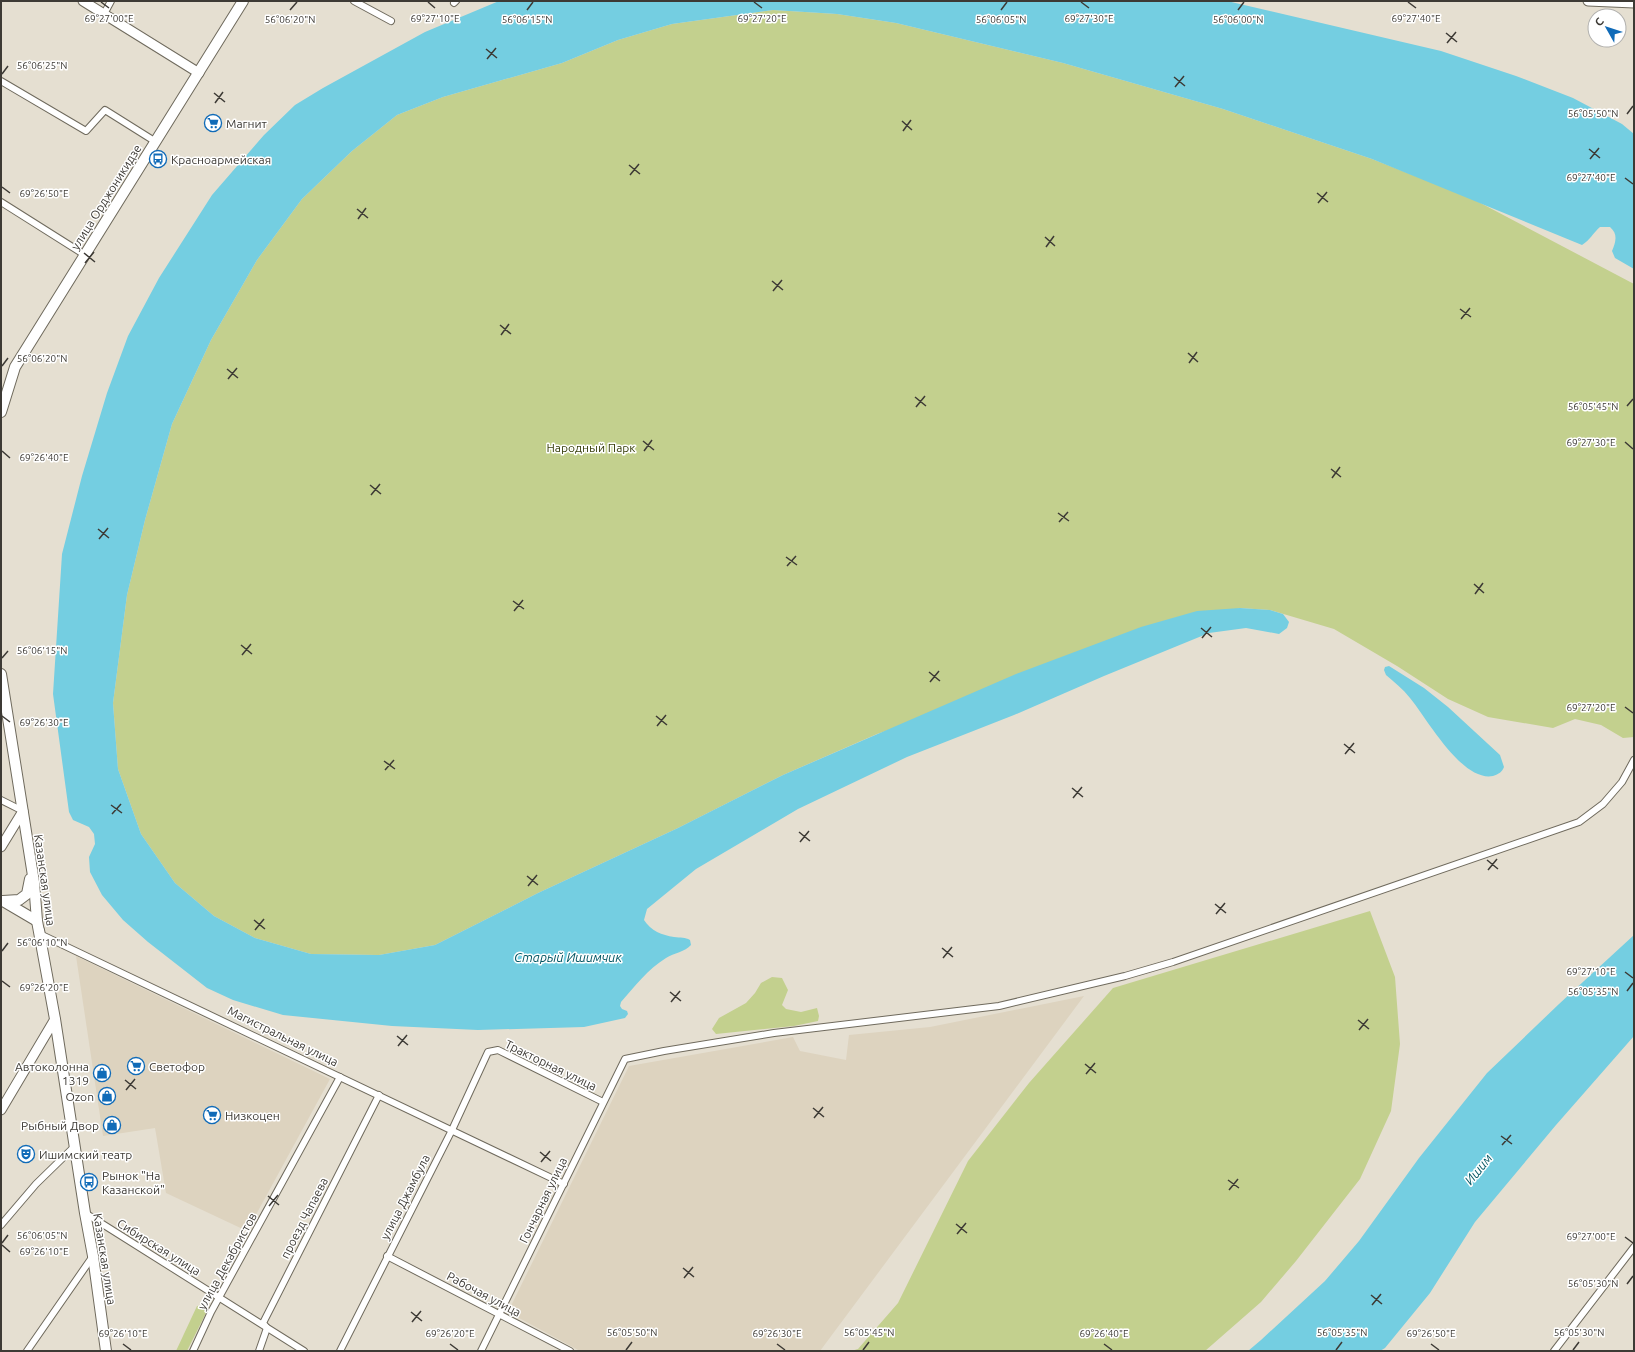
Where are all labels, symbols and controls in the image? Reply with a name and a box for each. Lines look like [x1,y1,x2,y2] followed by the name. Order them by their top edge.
[1587,8,1627,48] north arrow
[84,13,134,24] text: 69°27'00"E
[410,13,460,24] text: 69°27'10"E
[737,13,787,24] text: 69°27'20"E
[1064,13,1114,24] text: 69°27'30"E
[1391,13,1441,24] text: 69°27'40"E
[265,14,315,25] text: 56°06'20"N
[502,14,552,25] text: 56°06'15"N
[976,14,1026,25] text: 56°06'05"N
[1213,14,1263,25] text: 56°06'00"N
[1592,15,1606,28] text: С
[17,60,67,71] text: 56°06'25"N
[1568,108,1618,119] text: 56°05'50"N
[203,113,223,133] supermarket icon: Магнит
[226,117,268,130] place label: Магнит
[68,142,144,252] street label: улица Орджоникидзе
[148,149,168,169] bus stop icon: Красноармейская
[171,153,271,166] place label: Красноармейская
[1566,172,1616,183] text: 69°27'40"E
[19,188,69,199] text: 69°26'50"E
[17,353,67,364] text: 56°06'20"N
[1568,401,1618,412] text: 56°05'45"N
[1566,437,1616,448] text: 69°27'30"E
[546,441,636,454] park label: Народный Парк
[19,452,69,463] text: 69°26'40"E
[17,645,67,656] text: 56°06'15"N
[1566,702,1616,713] text: 69°27'20"E
[19,717,69,728] text: 69°26'30"E
[32,833,58,927] street label: Казанская улица
[17,937,67,948] text: 56°06'10"N
[514,950,622,964] water label: Старый Ишимчик
[1566,966,1616,977] text: 69°27'10"E
[19,982,69,993] text: 69°26'20"E
[1568,986,1618,997] text: 56°05'35"N
[226,1004,340,1068] street label: Магистральная улица
[503,1037,599,1093] street label: Тракторная улица
[126,1056,146,1076] supermarket icon: Светофор
[15,1060,89,1087] place label: Автоколонна 1319
[149,1060,205,1073] place label: Светофор
[92,1063,112,1083] shop icon: Автоколонна 1319
[97,1086,117,1106] shop icon: Ozon
[65,1090,94,1103] place label: Ozon
[202,1105,222,1125] supermarket icon: Низкоцен
[225,1109,280,1122] place label: Низкоцен
[102,1115,122,1135] shop icon: Рыбный Двор
[21,1119,99,1132] place label: Рыбный Двор
[16,1144,36,1164] theatre icon: Ишимский театр
[39,1148,132,1161] place label: Ишимский театр
[1461,1151,1495,1187] water label: Ишим
[378,1152,432,1242] street label: улица Джамбула
[517,1155,569,1245] street label: Гончарная улица
[102,1169,165,1196] place label: Рынок "На Казанской"
[79,1172,99,1192] bus stop icon: Рынок "На Казанской"
[278,1175,330,1261] street label: проезд Чапаева
[195,1210,259,1312] street label: улица Декабристов
[91,1212,119,1306] street label: Казанская улица
[115,1216,203,1278] street label: Сибирская улица
[17,1230,67,1241] text: 56°06'05"N
[1566,1231,1616,1242] text: 69°27'00"E
[19,1246,69,1257] text: 69°26'10"E
[445,1269,523,1319] street label: Рабочая улица
[1568,1278,1618,1289] text: 56°05'30"N
[607,1327,657,1338] text: 56°05'50"N
[844,1327,894,1338] text: 56°05'45"N
[1317,1327,1367,1338] text: 56°05'35"N
[1554,1327,1604,1338] text: 56°05'30"N
[98,1328,148,1339] text: 69°26'10"E
[425,1328,475,1339] text: 69°26'20"E
[752,1328,802,1339] text: 69°26'30"E
[1079,1328,1129,1339] text: 69°26'40"E
[1406,1328,1456,1339] text: 69°26'50"E

